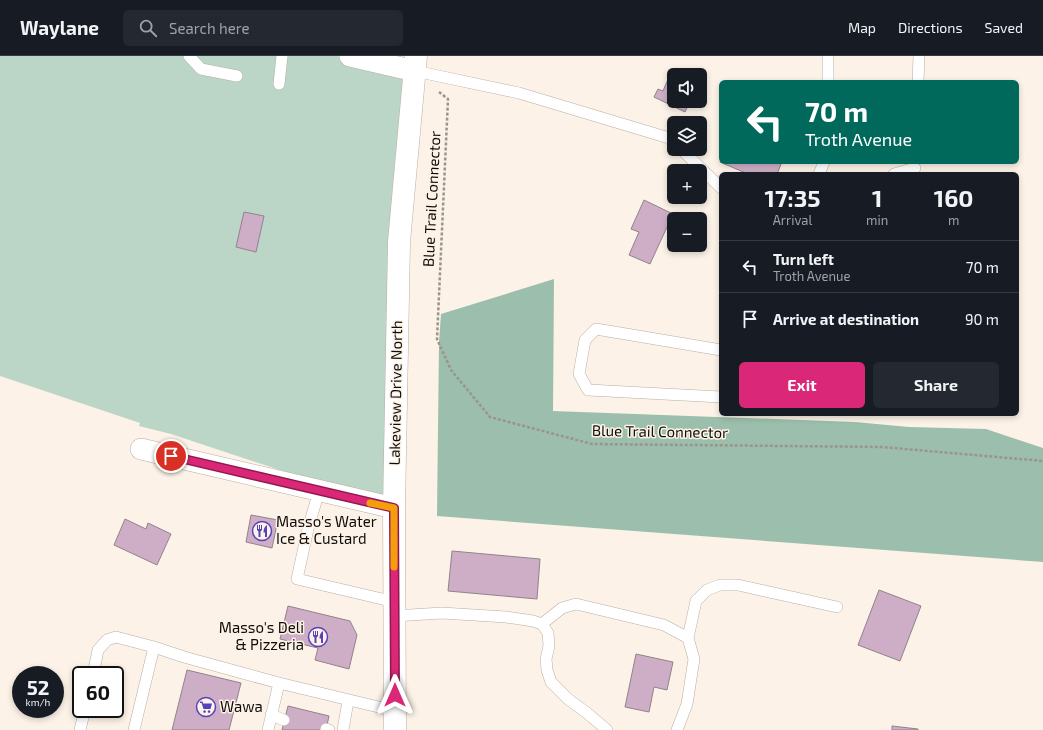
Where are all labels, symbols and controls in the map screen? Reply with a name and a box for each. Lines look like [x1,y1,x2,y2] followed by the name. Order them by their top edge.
[123,10,403,46] search box
[20,16,99,39] text: Waylane
[137,17,159,39] icon: search
[169,19,250,37] text: Search here
[848,19,876,36] text: Map
[898,19,963,36] text: Directions
[985,19,1023,36] text: Saved
[667,68,707,252] map controls
[667,68,707,108] button: sound
[805,94,868,128] text: 70 m
[739,96,791,148] icon: left
[667,116,707,156] button: layers
[805,128,912,150] text: Troth Avenue
[418,130,444,267] street label: Blue Trail Connector
[667,164,707,204] button: +
[765,183,821,212] text: 17:35
[872,183,882,212] text: 1
[934,183,973,212] text: 160
[667,212,707,252] button: −
[773,212,812,228] text: Arrival
[866,212,888,228] text: min
[948,212,959,228] text: m
[773,250,834,268] text: Turn left
[739,256,761,278] icon: left
[966,258,999,276] text: 70 m
[773,268,850,284] text: Troth Avenue
[739,308,761,330] icon: arrive
[773,310,919,328] text: Arrive at destination
[965,310,999,328] text: 90 m
[385,320,405,466] street label: Lakeview Drive North
[739,362,865,408] button: Exit
[873,362,999,408] button: Share
[592,421,728,441] street label: Blue Trail Connector
[154,439,188,473] pin
[160,445,182,467] icon: arrive
[276,512,377,547] place label: Masso's Water Ice & Custard
[251,520,273,542] restaurant icon: Masso's Water Ice & Custard
[219,618,304,653] place label: Masso's Deli & Pizzeria
[307,626,329,648] restaurant icon: Masso's Deli & Pizzeria
[72,666,124,718] speed limit sign: 60
[374,674,416,716] position arrow
[27,675,49,699] text: 52
[26,696,50,708] text: km/h
[195,696,217,718] supermarket icon: Wawa
[220,697,263,715] place label: Wawa

